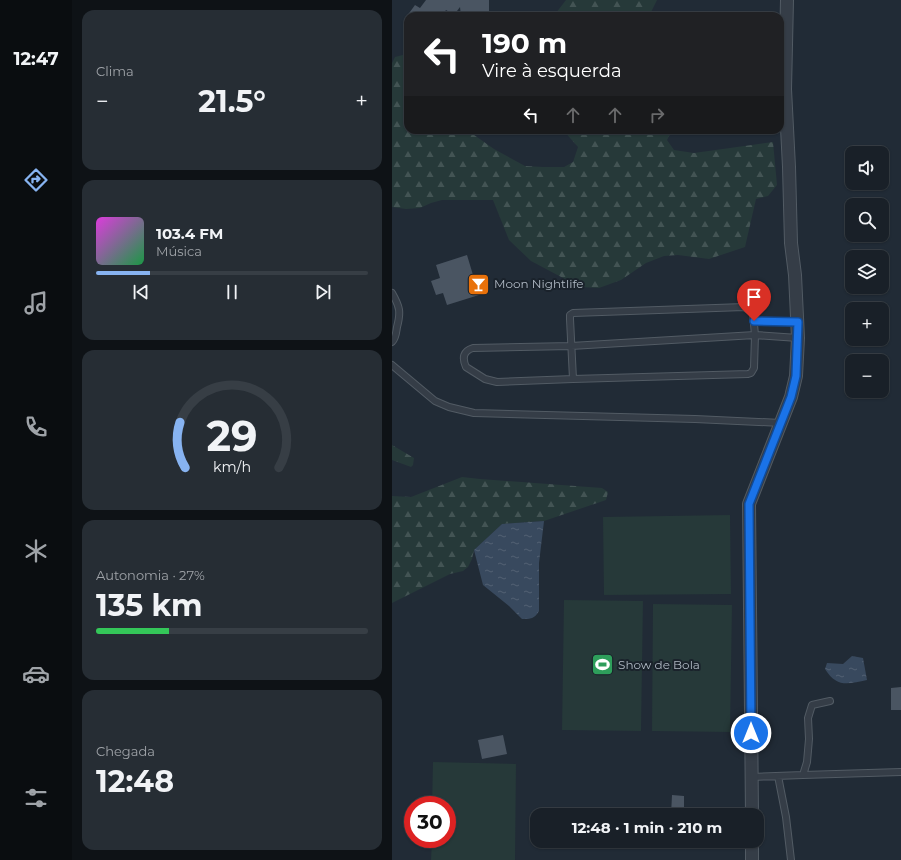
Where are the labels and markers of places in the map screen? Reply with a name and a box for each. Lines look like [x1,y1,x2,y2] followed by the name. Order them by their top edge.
[465,271,491,297] bar icon: Moon Nightlife
[494,276,584,291] place label: Moon Nightlife
[737,280,771,321] pin
[590,652,616,678] sports icon: Show de Bola
[618,657,700,672] place label: Show de Bola

